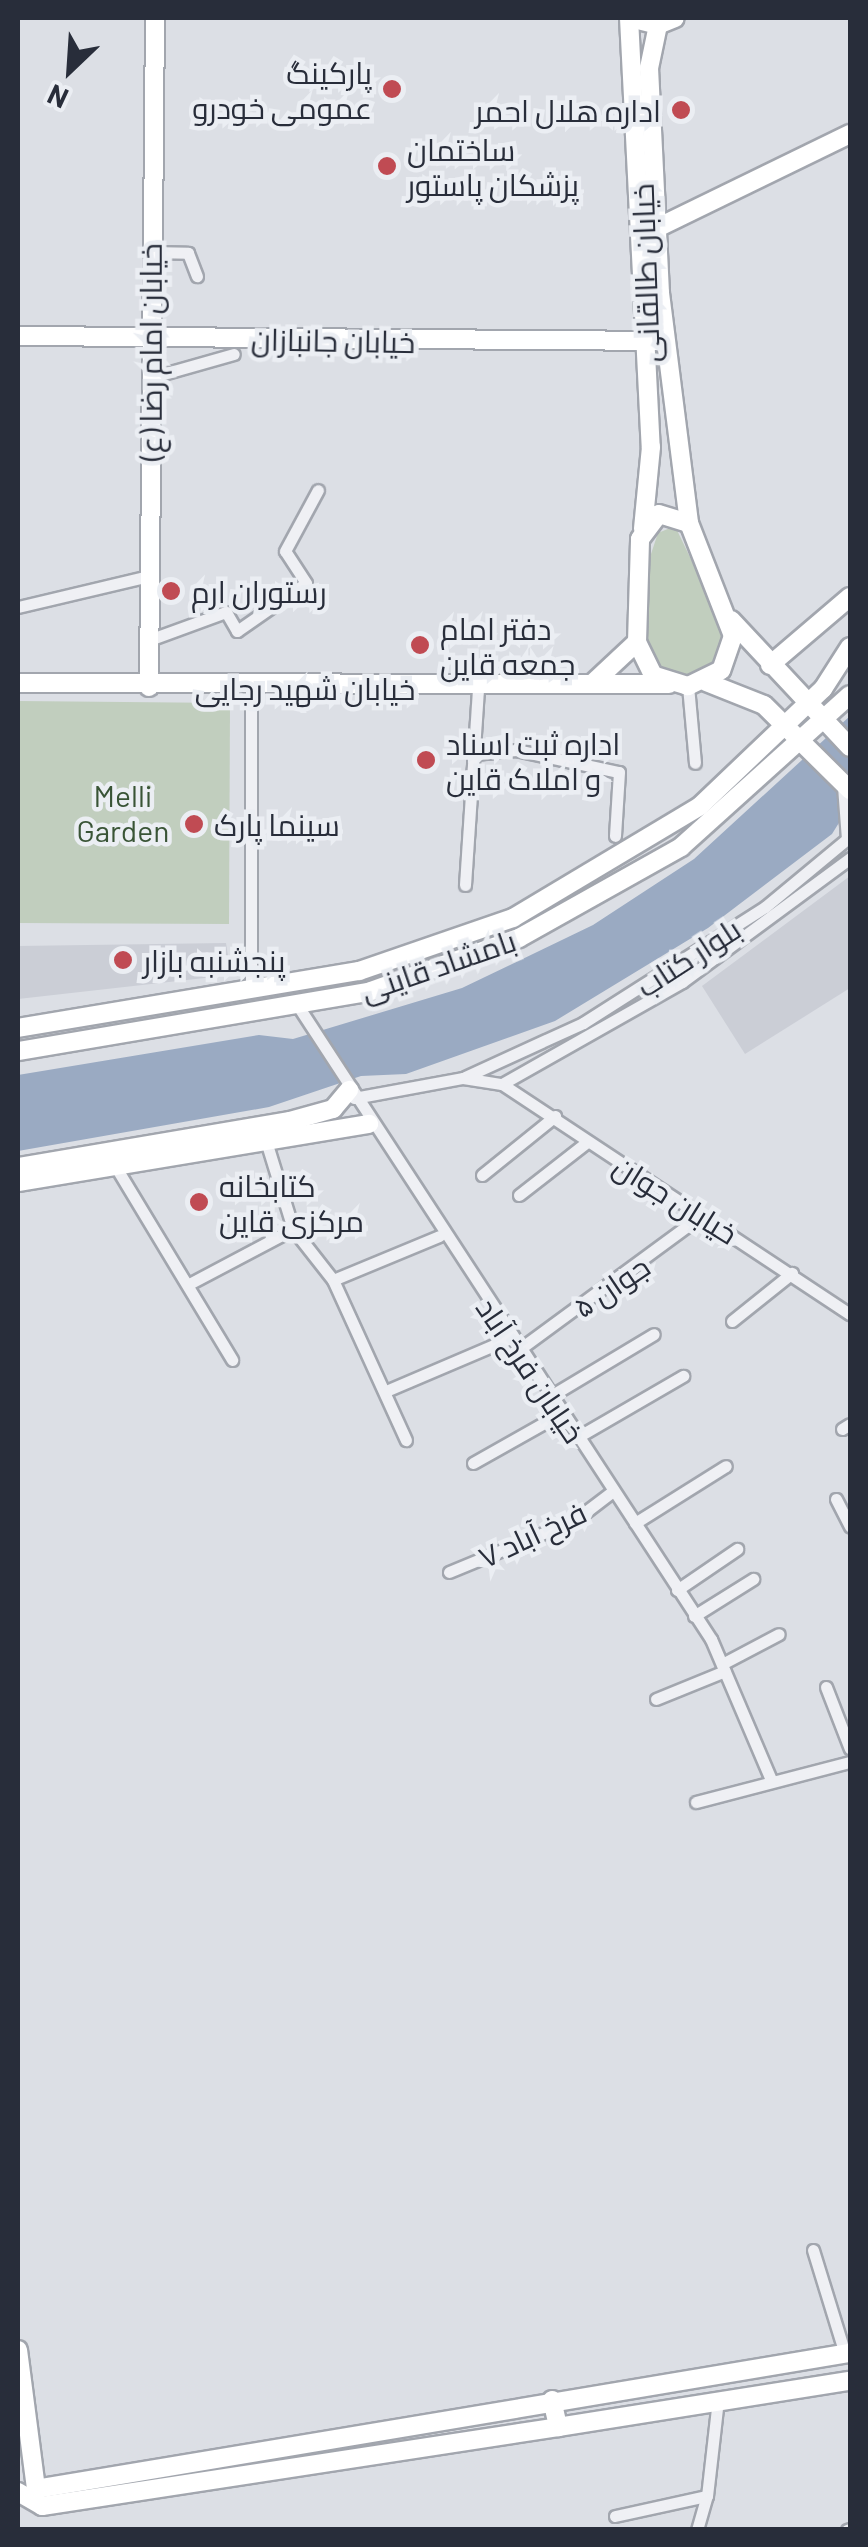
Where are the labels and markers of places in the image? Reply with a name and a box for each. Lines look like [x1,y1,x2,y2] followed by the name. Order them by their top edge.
[192,54,372,124] place label: پارکینگ عمومی خودرو
[381,78,403,100] marker: پارکینگ عمومی خودرو
[475,92,661,128] place label: اداره هلال احمر
[670,99,692,121] marker: اداره هلال احمر
[407,131,579,202] place label: ساختمان پزشکان پاستور
[376,155,398,177] marker: ساختمان پزشکان پاستور
[191,573,327,609] place label: رستوران ارم
[160,580,182,602] marker: رستوران ارم
[440,610,575,680] place label: دفتر امام جمعه قاین
[409,634,431,656] marker: دفتر امام جمعه قاین
[446,725,620,796] place label: اداره ثبت اسناد و املاک قاین
[415,749,437,771] marker: اداره ثبت اسناد و املاک قاین
[214,806,340,842] place label: سینما پارک
[183,813,205,835] marker: سینما پارک
[143,942,285,978] place label: پنجشنبه بازار
[112,949,134,971] marker: پنجشنبه بازار
[219,1167,364,1238] place label: کتابخانه مرکزی قاین
[188,1191,210,1213] marker: کتابخانه مرکزی قاین

